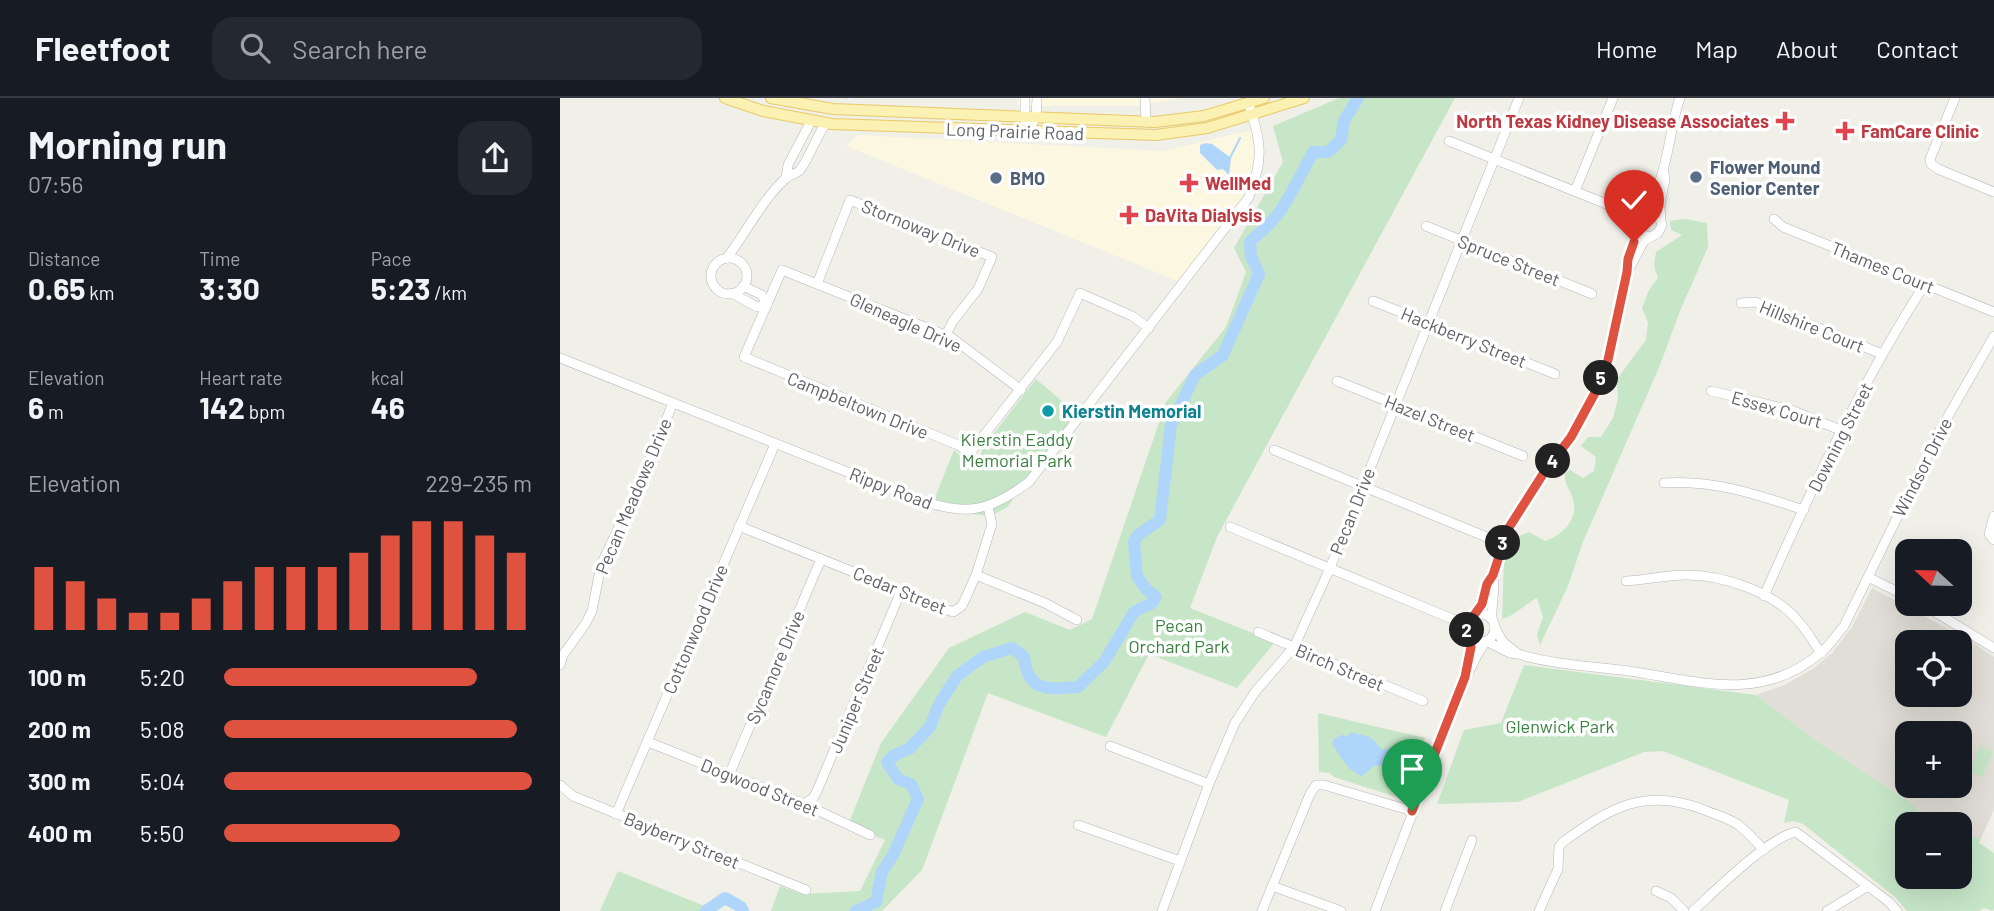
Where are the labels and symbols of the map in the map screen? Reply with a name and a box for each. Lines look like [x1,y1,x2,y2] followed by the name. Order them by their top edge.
[1456,110,1769,132] place label: North Texas Kidney Disease Associates
[1775,111,1795,131] marker: North Texas Kidney Disease Associates
[946,118,1084,144] street label: Long Prairie Road
[1861,120,1980,142] place label: FamCare Clinic
[1835,121,1855,141] marker: FamCare Clinic
[1710,156,1821,199] place label: Flower Mound Senior Center
[1010,167,1045,189] place label: BMO
[1688,169,1704,185] marker: Flower Mound Senior Center
[988,170,1004,186] marker: BMO
[1604,170,1664,242] pin
[1205,172,1271,194] place label: WellMed
[1179,173,1199,193] marker: WellMed
[858,194,984,262] street label: Stornoway Drive
[1145,204,1262,226] place label: DaVita Dialysis
[1119,205,1139,225] marker: DaVita Dialysis
[1455,230,1563,290] street label: Spruce Street
[1828,236,1938,298] street label: Thames Court
[847,288,965,356] street label: Gleneagle Drive
[1756,295,1868,357] street label: Hillshire Court
[1398,302,1530,372] street label: Hackberry Street
[1584,360,1618,396] pin: 5
[784,367,932,443] street label: Campbeltown Drive
[1803,379,1877,495] street label: Downing Street
[1729,386,1825,432] street label: Essex Court
[1382,390,1478,446] street label: Hazel Street
[1062,400,1201,422] place label: Kierstin Memorial
[1040,403,1056,419] marker: Kierstin Memorial
[1888,414,1956,520] street label: Windsor Drive
[590,415,676,577] street label: Pecan Meadows Drive
[961,428,1073,471] park label: Kierstin Eaddy Memorial Park
[1536,444,1570,478] pin: 4
[846,462,936,514] street label: Rippy Road
[1325,464,1379,558] street label: Pecan Drive
[1486,526,1520,560] pin: 3
[1895,539,1972,616] north arrow
[658,561,732,697] street label: Cottonwood Drive
[850,561,950,619] street label: Cedar Street
[741,607,809,727] street label: Sycamore Drive
[1450,612,1485,648] pin: 2
[1128,614,1230,657] park label: Pecan Orchard Park
[1292,638,1388,696] street label: Birch Street
[824,644,888,756] street label: Juniper Street
[1505,715,1615,737] park label: Glenwick Park
[1382,739,1442,811] pin
[698,753,822,821] street label: Dogwood Street
[621,807,743,873] street label: Bayberry Street

